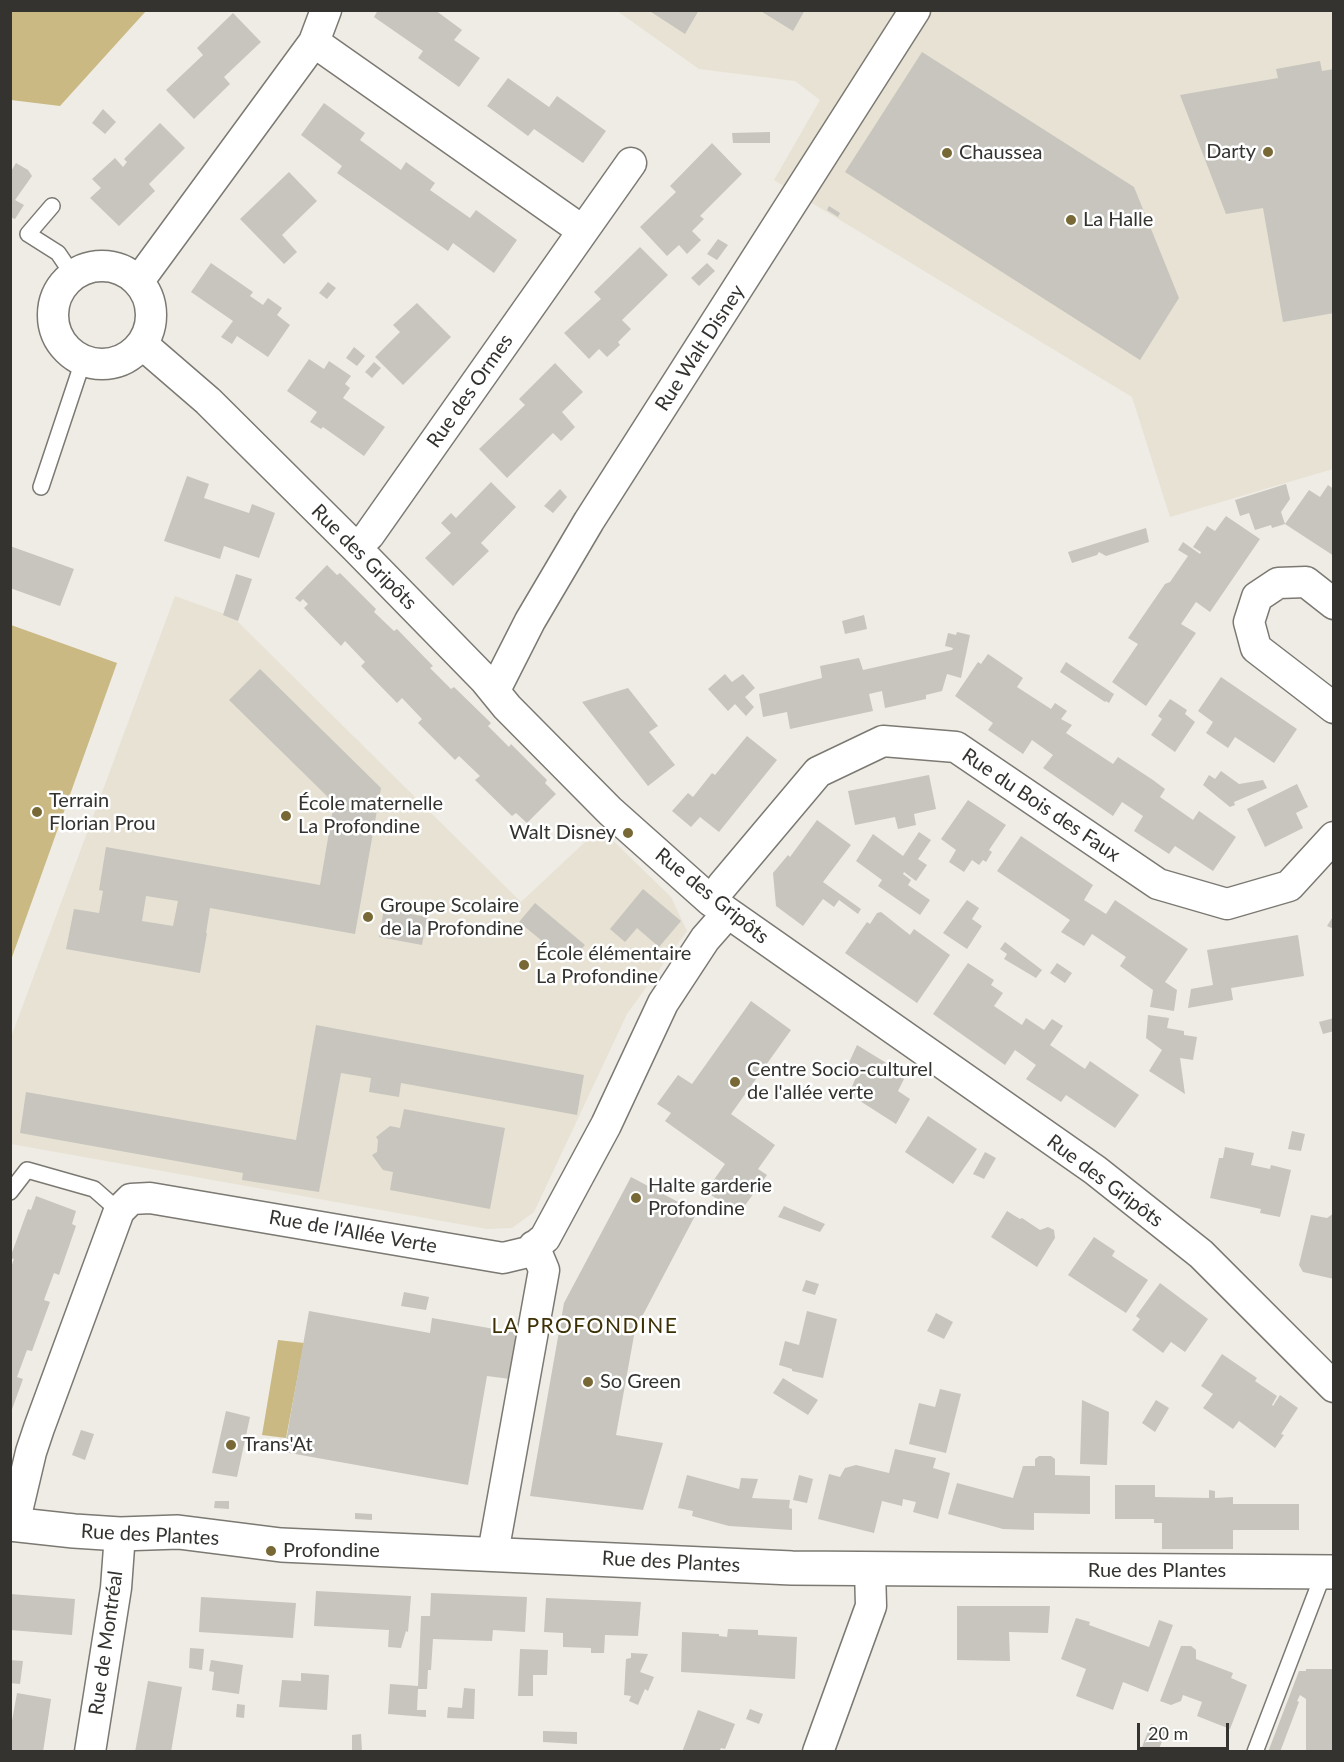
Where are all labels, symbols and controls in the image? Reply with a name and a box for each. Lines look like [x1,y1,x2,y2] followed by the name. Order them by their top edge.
[1206,140,1256,164] place label: Darty
[959,141,1042,165] place label: Chaussea
[1261,145,1275,159] marker: Darty
[940,146,954,160] marker: Chaussea
[1083,208,1153,232] place label: La Halle
[1064,213,1078,227] marker: La Halle
[650,280,750,416] street label: Rue Walt Disney
[422,330,518,452] street label: Rue des Ormes
[306,499,422,615] street label: Rue des Gripôts
[957,743,1125,867] street label: Rue du Bois des Faux
[49,789,156,836] place label: Terrain Florian Prou
[298,792,443,839] place label: École maternelle La Profondine
[30,805,44,819] marker: Terrain Florian Prou
[279,809,293,823] marker: École maternelle La Profondine
[509,821,616,845] place label: Walt Disney
[621,826,635,840] marker: Walt Disney
[650,843,774,949] street label: Rue des Gripôts
[380,894,523,941] place label: Groupe Scolaire de la Profondine
[361,910,375,924] marker: Groupe Scolaire de la Profondine
[536,942,691,989] place label: École élémentaire La Profondine
[517,958,531,972] marker: École élémentaire La Profondine
[747,1058,933,1105] place label: Centre Socio-culturel de l'allée verte
[728,1075,742,1089] marker: Centre Socio-culturel de l'allée verte
[1042,1130,1168,1232] street label: Rue des Gripôts
[648,1174,772,1221] place label: Halte garderie Profondine
[629,1191,643,1205] marker: Halte garderie Profondine
[267,1205,439,1259] street label: Rue de l'Allée Verte
[492,1313,678,1339] district label: LA PROFONDINE
[600,1370,681,1394] place label: So Green
[581,1375,595,1389] marker: So Green
[243,1433,313,1457] place label: Trans'At
[224,1438,238,1452] marker: Trans'At
[80,1519,220,1551] street label: Rue des Plantes
[283,1539,380,1563] place label: Profondine
[264,1544,278,1558] marker: Profondine
[601,1546,741,1578] street label: Rue des Plantes
[1088,1559,1226,1583] street label: Rue des Plantes
[84,1569,128,1717] street label: Rue de Montréal
[1140,1711,1232,1749] scale bar
[1148,1722,1188,1744] text: 20 m

